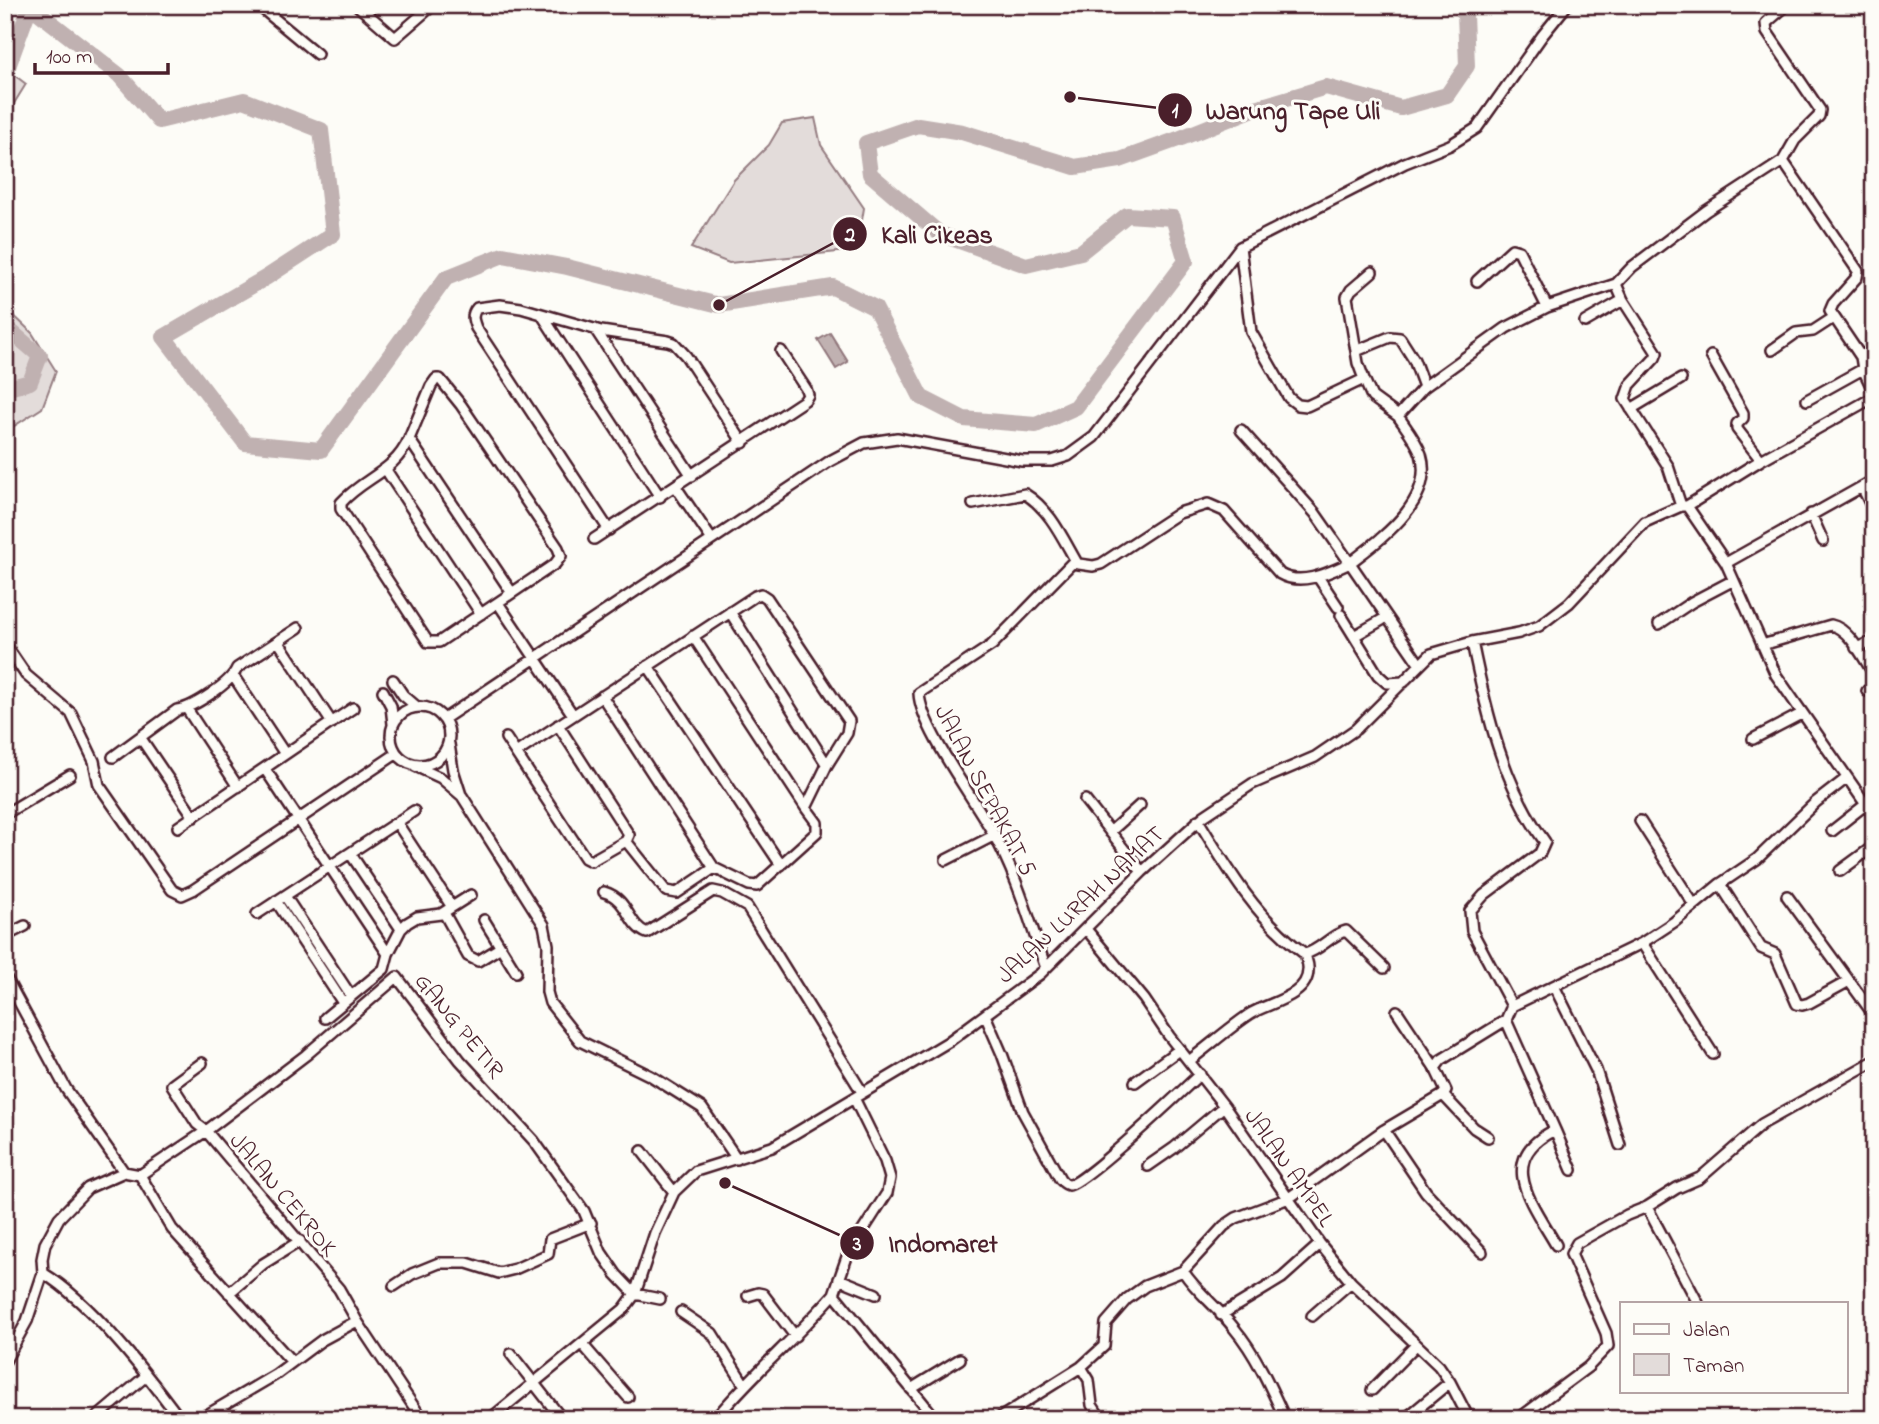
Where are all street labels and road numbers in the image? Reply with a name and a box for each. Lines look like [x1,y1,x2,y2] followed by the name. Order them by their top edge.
[924,699,1044,883] street label: JALAN SEPAKAT 5
[990,818,1174,993] street label: JALAN LURAH NAMAT
[405,966,512,1087] street label: GANG PETIR
[1234,1102,1342,1235] street label: JALAN AMPEL
[220,1126,345,1266] street label: JALAN CEKROK

